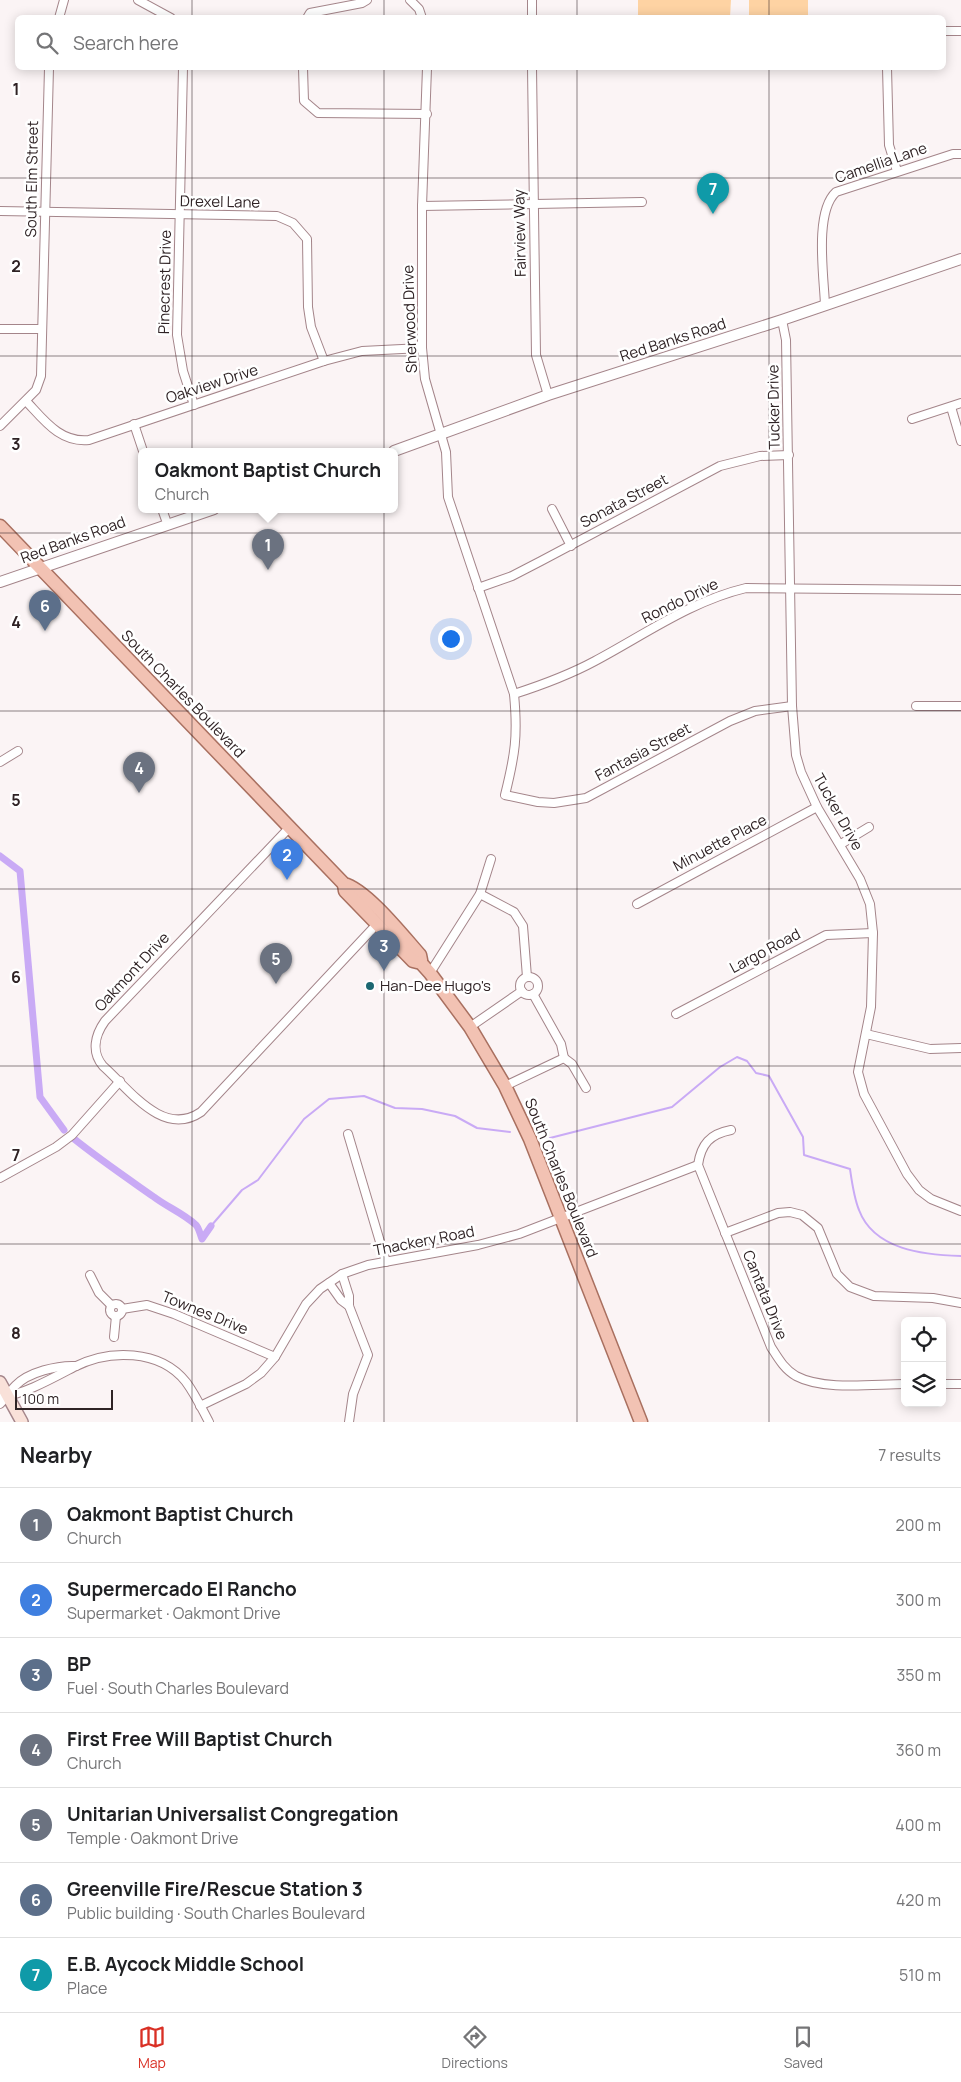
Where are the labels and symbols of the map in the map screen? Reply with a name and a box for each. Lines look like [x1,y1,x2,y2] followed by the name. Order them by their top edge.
[12,78,20,100] text: 1
[20,120,43,238] street label: South Elm Street
[832,137,930,188] street label: Camellia Lane
[697,173,729,214] pin: 7
[508,189,531,277] street label: Fairview Way
[180,190,261,213] street label: Drexel Lane
[153,229,176,334] street label: Pinecrest Drive
[11,255,21,277] text: 2
[397,264,422,373] street label: Sherwood Drive
[617,313,729,367] street label: Red Banks Road
[163,359,261,408] street label: Oakview Drive
[762,364,785,450] street label: Tucker Drive
[11,433,21,455] text: 3
[576,469,671,533] street label: Sonata Street
[17,511,128,568] street label: Red Banks Road
[252,529,284,570] pin: 1
[638,573,722,628] street label: Rondo Drive
[29,590,61,631] pin: 6
[11,611,21,633] text: 4
[117,625,250,762] street label: South Charles Boulevard
[438,626,464,652] your location
[591,717,694,786] street label: Fantasia Street
[123,752,155,793] pin: 4
[809,770,868,854] street label: Tucker Drive
[11,789,21,811] text: 5
[669,809,771,876] street label: Minuette Place
[271,839,303,880] pin: 2
[726,923,804,978] street label: Largo Road
[89,927,174,1016] street label: Oakmont Drive
[368,930,400,971] pin: 3
[260,943,292,984] pin: 5
[11,966,21,988] text: 6
[380,975,491,996] place label: Han-Dee Hugo's
[364,980,376,992] marker: Han-Dee Hugo's
[520,1095,603,1261] street label: South Charles Boulevard
[12,1144,20,1166] text: 7
[372,1220,476,1261] street label: Thackery Road
[738,1247,793,1343] street label: Cantata Drive
[159,1286,252,1339] street label: Townes Drive
[11,1322,21,1344] text: 8
[15,1387,112,1410] scale bar

